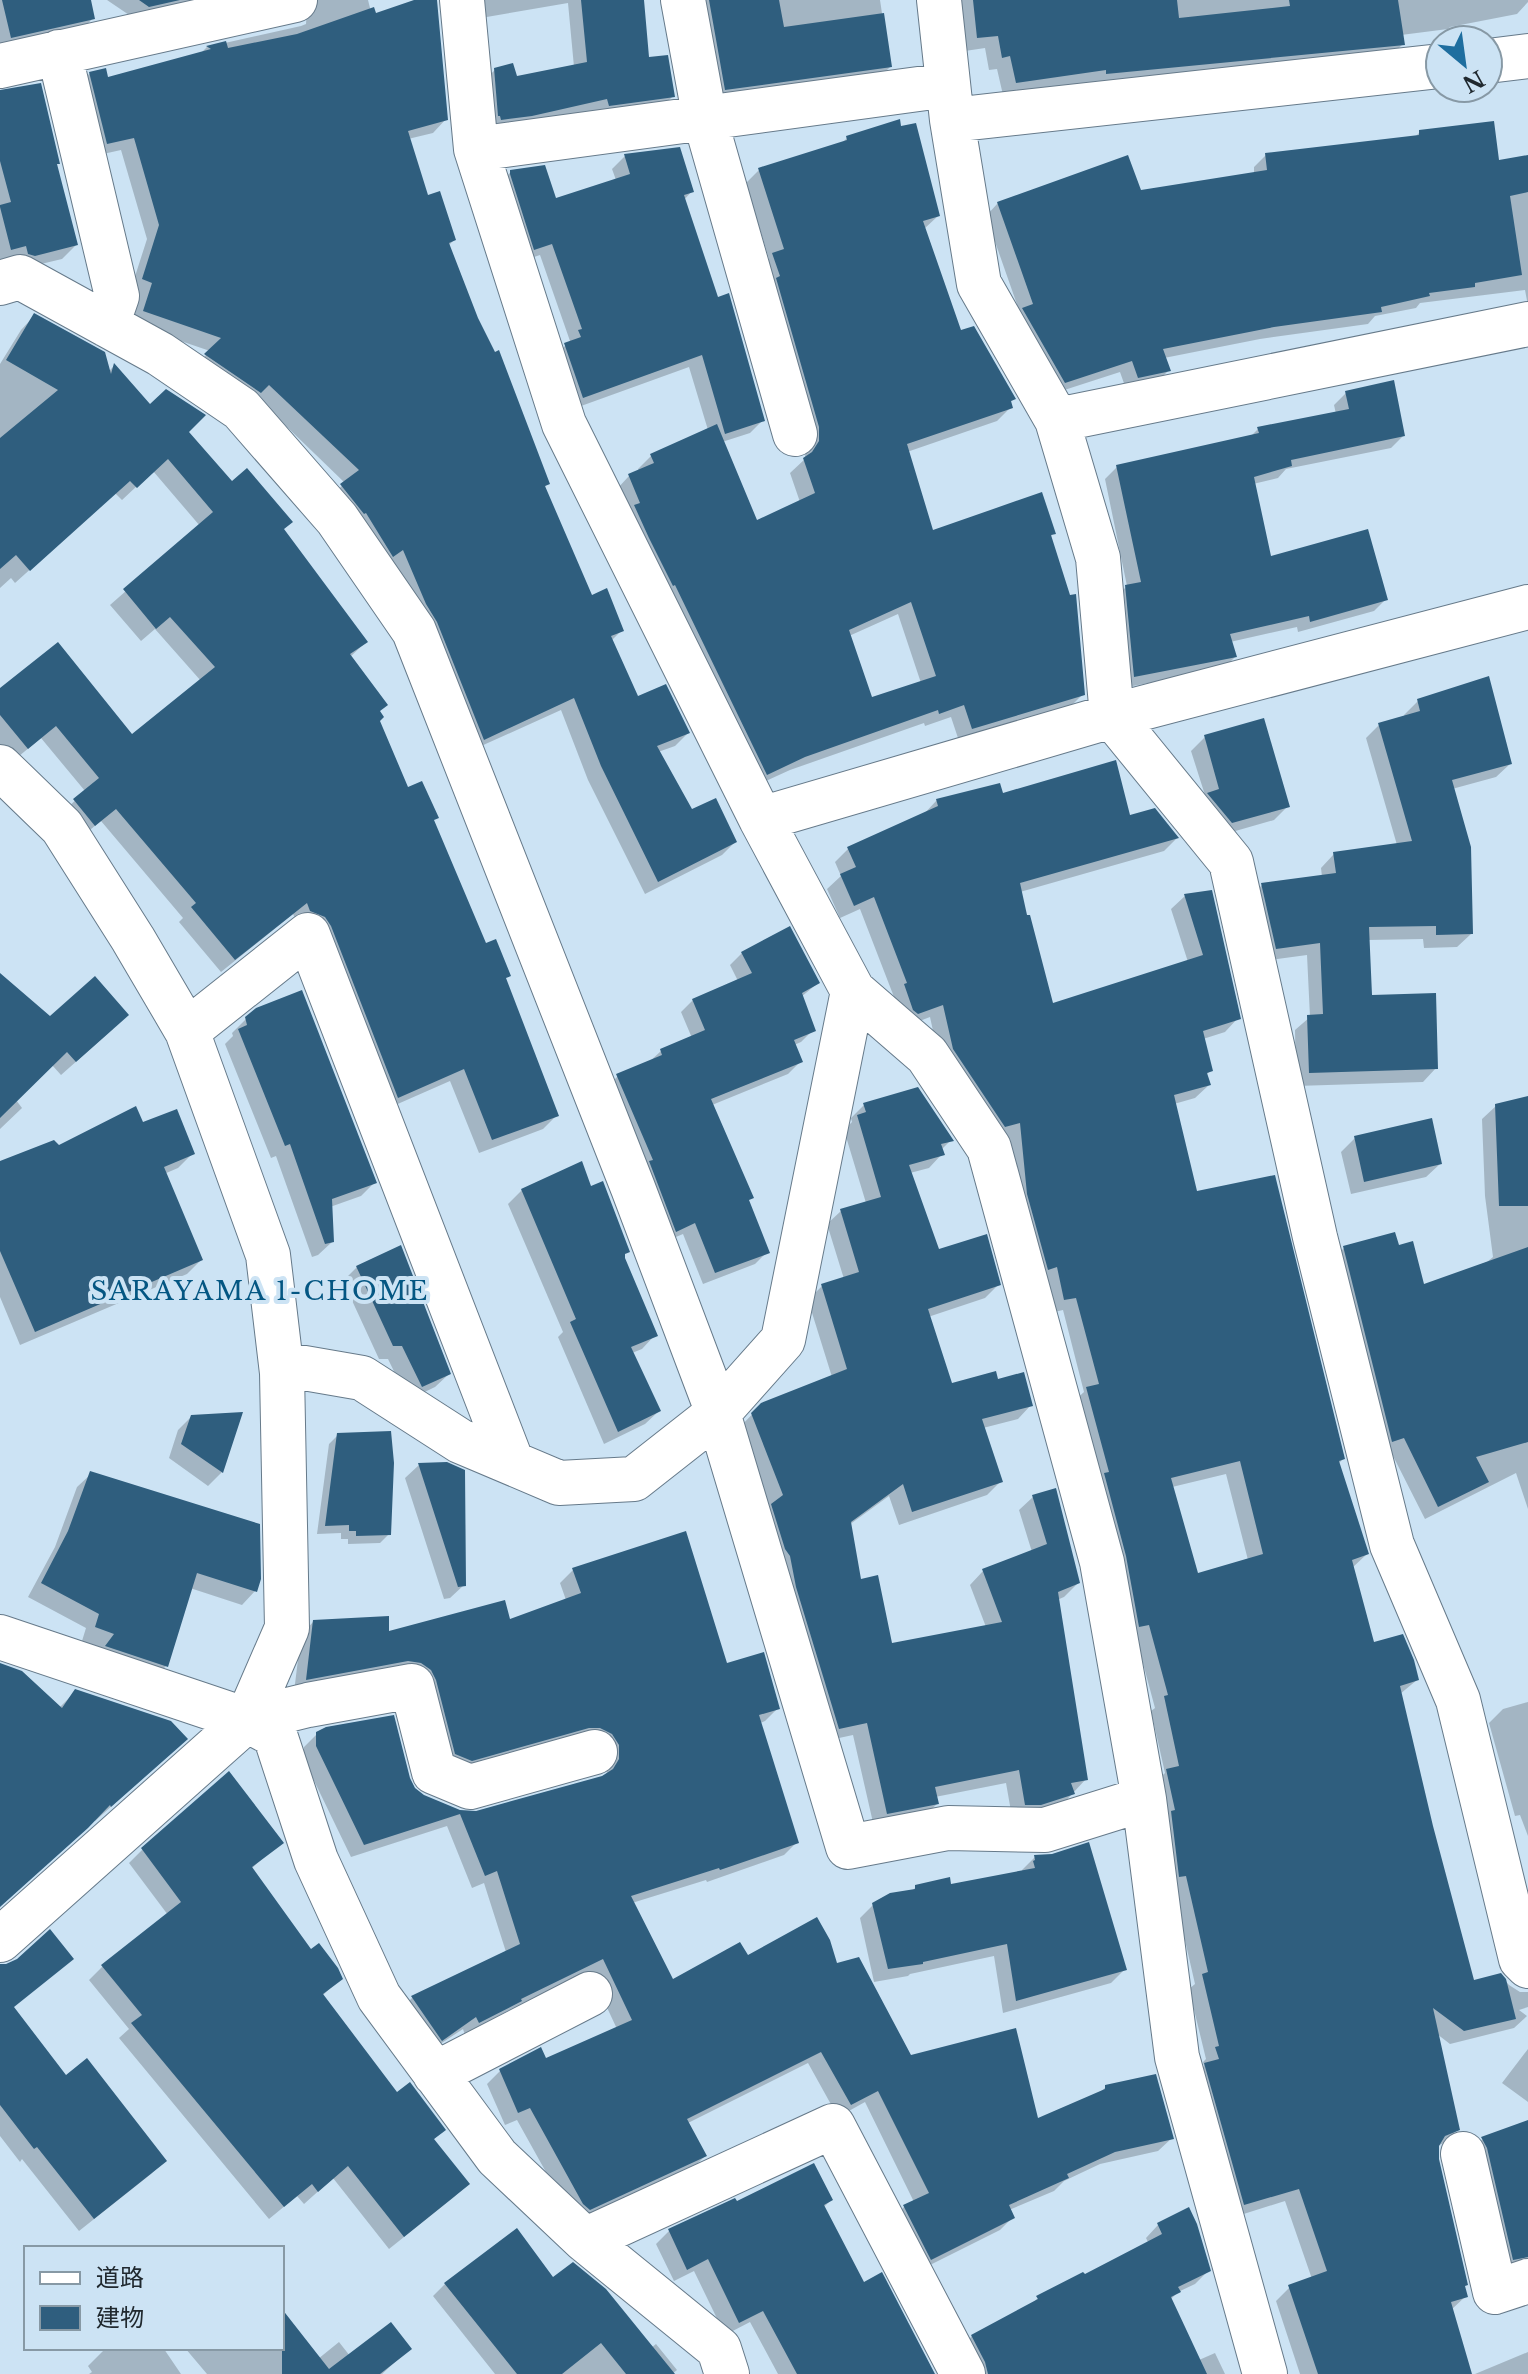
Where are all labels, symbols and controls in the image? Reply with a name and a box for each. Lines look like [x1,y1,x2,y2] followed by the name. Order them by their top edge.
[1424,24,1504,104] north arrow
[1458,64,1489,98] text: N
[91,1275,429,1307] district label: SARAYAMA 1-CHOME
[24,2246,284,2350] legend
[96,2263,144,2292] text: 道路
[96,2303,144,2332] text: 建物

